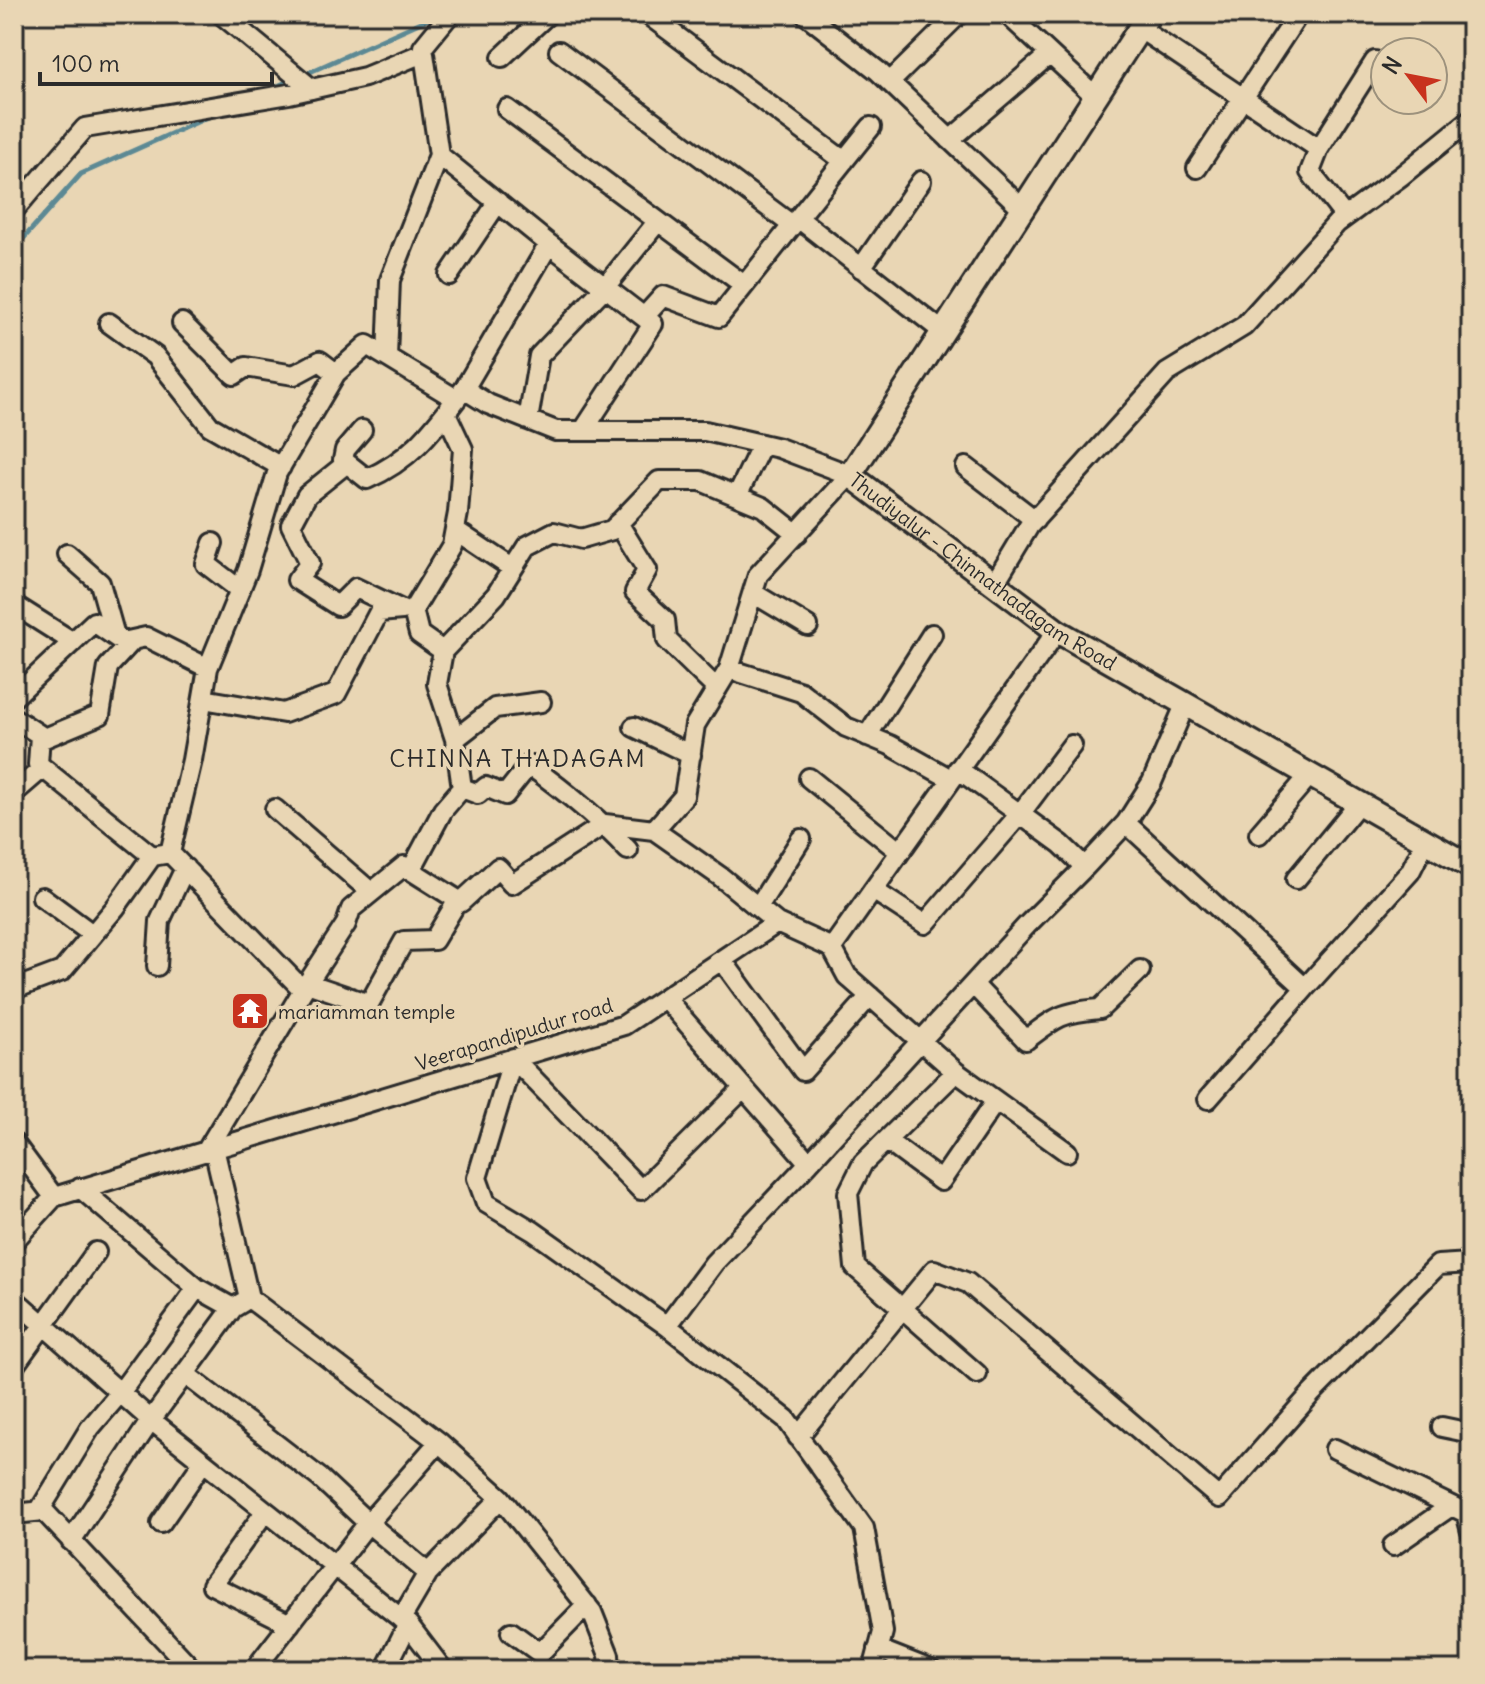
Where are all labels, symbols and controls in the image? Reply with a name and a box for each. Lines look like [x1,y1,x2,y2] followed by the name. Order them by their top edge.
[40,36,272,86] scale bar
[1369,36,1449,116] north arrow
[52,48,120,78] text: 100 m
[1376,52,1408,79] text: N
[845,467,1122,675] street label: Thudiyalur - Chinnathadagam Road
[389,743,647,773] district label: CHINNA THADAGAM
[229,990,271,1032] temple icon: mariamman temple
[412,992,616,1076] street label: Veerapandipudur road
[278,999,455,1024] place label: mariamman temple

